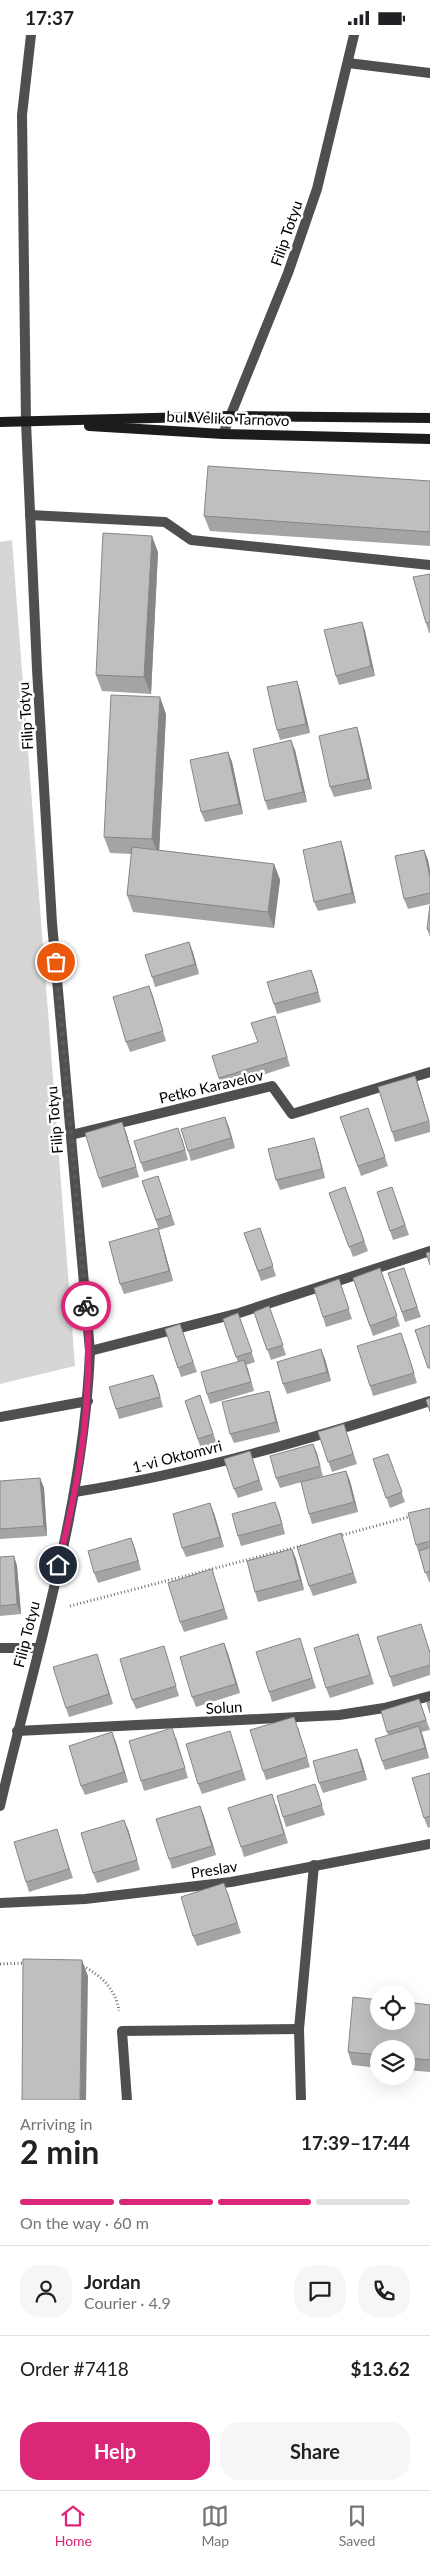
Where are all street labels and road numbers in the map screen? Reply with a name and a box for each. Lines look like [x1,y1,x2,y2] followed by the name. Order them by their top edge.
[266,198,306,268] street label: Filip Totyu
[166,407,290,429] street label: bul. Veliko Tarnovo
[14,682,36,750] street label: Filip Totyu
[157,1065,265,1107] street label: Petko Karavelov
[42,1085,66,1155] street label: Filip Totyu
[130,1436,224,1476] street label: 1-vi Oktomvri
[9,1599,43,1669] street label: Filip Totyu
[205,1697,243,1717] street label: Solun
[189,1856,239,1882] street label: Preslav

